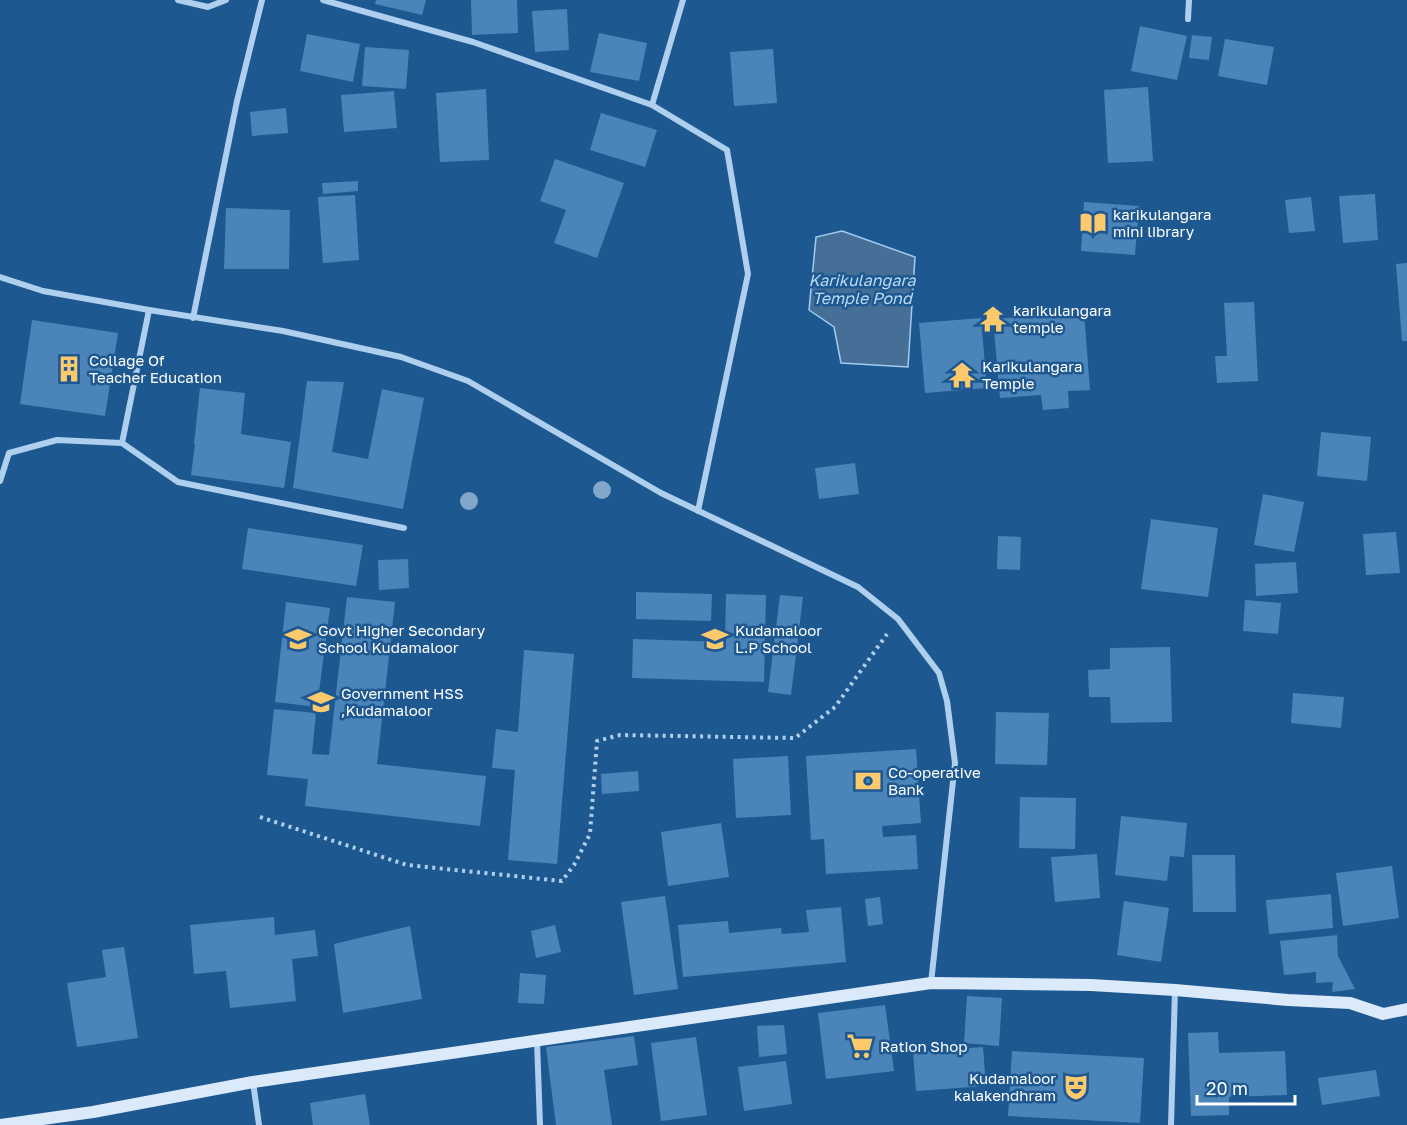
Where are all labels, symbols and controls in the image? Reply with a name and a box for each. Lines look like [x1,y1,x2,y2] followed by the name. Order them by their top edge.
[1113,205,1212,240] place label: karikulangara mini library
[1078,208,1108,238] library icon: karikulangara mini library
[808,270,917,308] water label: Karikulangara Temple Pond
[1013,301,1112,336] place label: karikulangara temple
[978,304,1008,334] temple icon: karikulangara temple
[89,351,222,386] place label: Collage Of Teacher Education
[54,354,84,384] building icon: Collage Of Teacher Education
[982,357,1082,392] place label: Karikulangara Temple
[947,360,977,390] temple icon: Karikulangara Temple
[318,621,486,656] place label: Govt Higher Secondary School Kudamaloor
[735,621,822,656] place label: Kudamaloor L.P School
[283,624,313,654] school or university icon: Govt Higher Secondary School Kudamaloor
[700,624,730,654] school or university icon: Kudamaloor L.P School
[341,684,464,719] place label: Government HSS ,Kudamaloor
[306,687,336,717] school or university icon: Government HSS ,Kudamaloor
[888,763,981,798] place label: Co-operative Bank
[853,766,883,796] bank icon: Co-operative Bank
[845,1031,875,1061] supermarket icon: Ration Shop
[880,1037,967,1055] place label: Ration Shop
[1197,1068,1294,1106] scale bar
[954,1069,1056,1104] place label: Kudamaloor kalakendhram
[1061,1072,1091,1102] theatre icon: Kudamaloor kalakendhram
[1206,1077,1248,1099] text: 20 m

